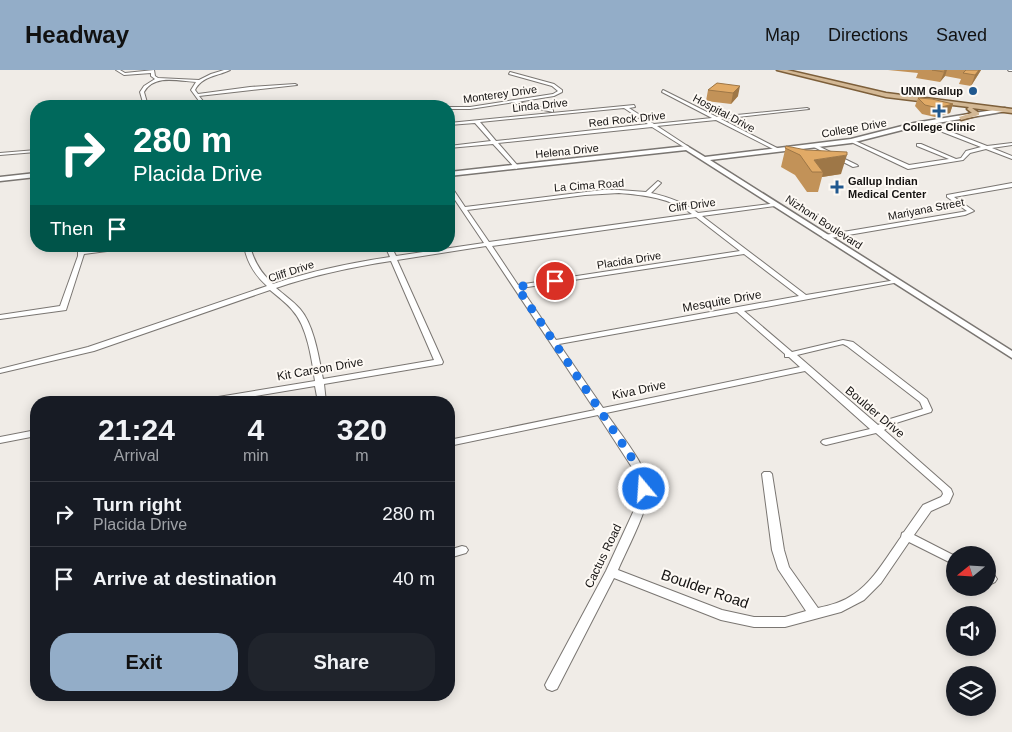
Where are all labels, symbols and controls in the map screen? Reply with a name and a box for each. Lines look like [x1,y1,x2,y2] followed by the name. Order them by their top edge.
[25,21,129,48] text: Headway
[765,25,800,45] text: Map
[828,25,908,45] text: Directions
[936,25,987,45] text: Saved
[462,83,538,105] street label: Monterey Drive
[901,85,963,97] place label: UNM Gallup
[967,85,979,97] marker: UNM Gallup
[691,92,757,134] street label: Hospital Drive
[512,96,568,114] street label: Linda Drive
[932,104,946,118] marker: College Clinic
[588,109,666,129] street label: Red Rock Drive
[820,116,888,140] street label: College Drive
[50,120,115,185] icon: right
[133,120,232,159] text: 280 m
[903,121,975,133] place label: College Clinic
[535,142,599,160] street label: Helena Drive
[133,161,263,186] text: Placida Drive
[848,175,927,200] place label: Gallup Indian Medical Center
[554,177,624,193] street label: La Cima Road
[830,180,844,194] marker: Gallup Indian Medical Center
[783,193,865,251] street label: Nizhoni Boulevard
[668,196,716,214] street label: Cliff Drive
[887,196,965,222] street label: Mariyana Street
[103,215,131,243] icon: arrive
[50,218,93,239] text: Then
[596,249,662,271] street label: Placida Drive
[267,258,315,284] street label: Cliff Drive
[534,260,576,302] pin
[541,267,569,295] icon: arrive
[681,287,763,315] street label: Mesquite Drive
[276,354,365,383] street label: Kit Carson Drive
[611,377,668,403] street label: Kiva Drive
[843,383,908,441] street label: Boulder Drive
[98,413,175,446] text: 21:24
[247,413,264,446] text: 4
[337,413,387,446] text: 320
[114,447,159,464] text: Arrival
[243,447,269,464] text: min
[355,447,368,464] text: m
[617,462,669,514] position arrow
[93,494,181,515] text: Turn right
[50,500,78,528] icon: right
[382,503,435,524] text: 280 m
[93,516,187,533] text: Placida Drive
[582,522,624,590] street label: Cactus Road
[946,546,996,596] north arrow
[946,546,996,716] map controls
[50,565,78,593] icon: arrive
[659,566,751,611] street label: Boulder Road
[93,568,277,589] text: Arrive at destination
[393,568,435,589] text: 40 m
[946,606,996,656] button: sound
[50,633,238,691] button: Exit
[248,633,435,691] button: Share
[946,666,996,716] button: layers

